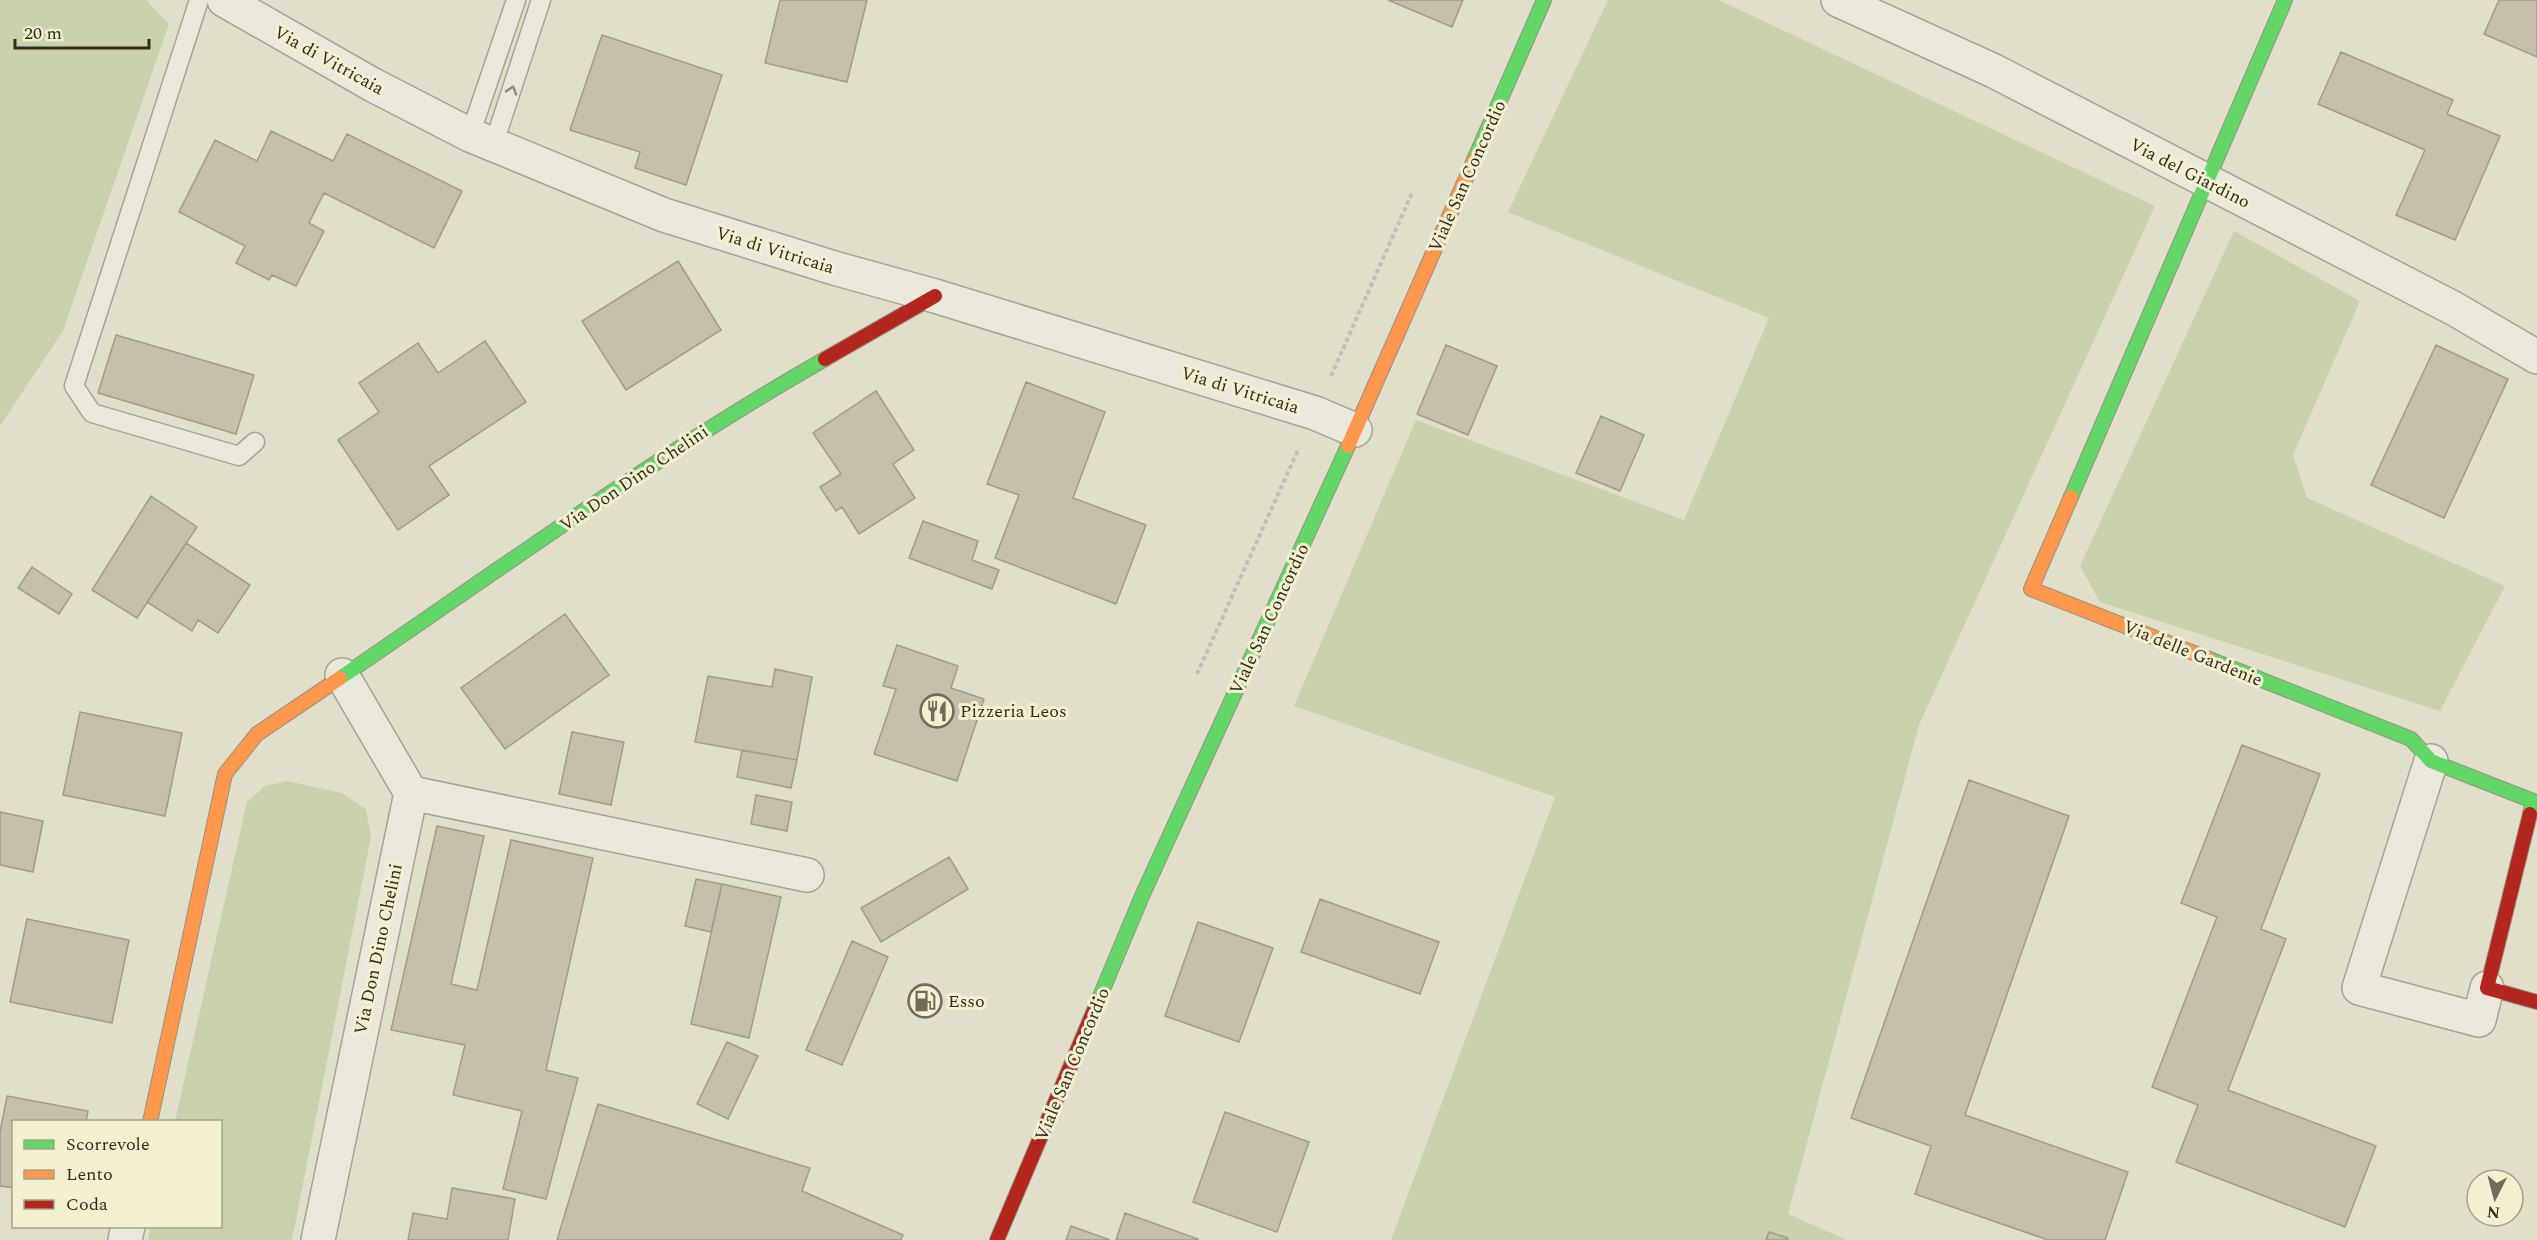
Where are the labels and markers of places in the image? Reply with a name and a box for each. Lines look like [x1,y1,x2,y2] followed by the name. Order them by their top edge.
[919,693,955,729] restaurant icon: Pizzeria Leos
[960,698,1067,725] place label: Pizzeria Leos
[907,983,943,1019] fuel station icon: Esso
[948,988,985,1015] place label: Esso

